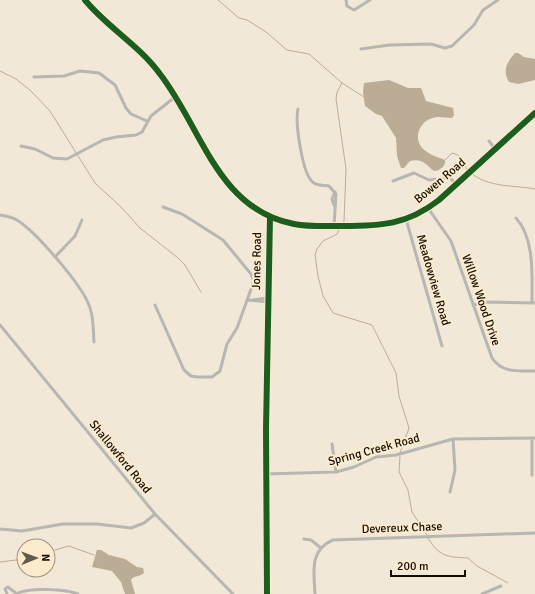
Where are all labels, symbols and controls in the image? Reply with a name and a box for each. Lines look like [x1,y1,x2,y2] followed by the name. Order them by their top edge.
[411,155,469,207] street label: Bowen Road
[249,232,265,290] street label: Jones Road
[413,233,453,327] street label: Meadowview Road
[458,252,504,348] street label: Willow Wood Drive
[86,417,154,497] street label: Shallowford Road
[327,431,421,469] street label: Spring Creek Road
[361,519,443,537] street label: Devereux Chase
[16,538,56,578] north arrow
[391,552,465,578] scale bar
[39,554,52,562] text: N
[397,559,429,574] text: 200 m

